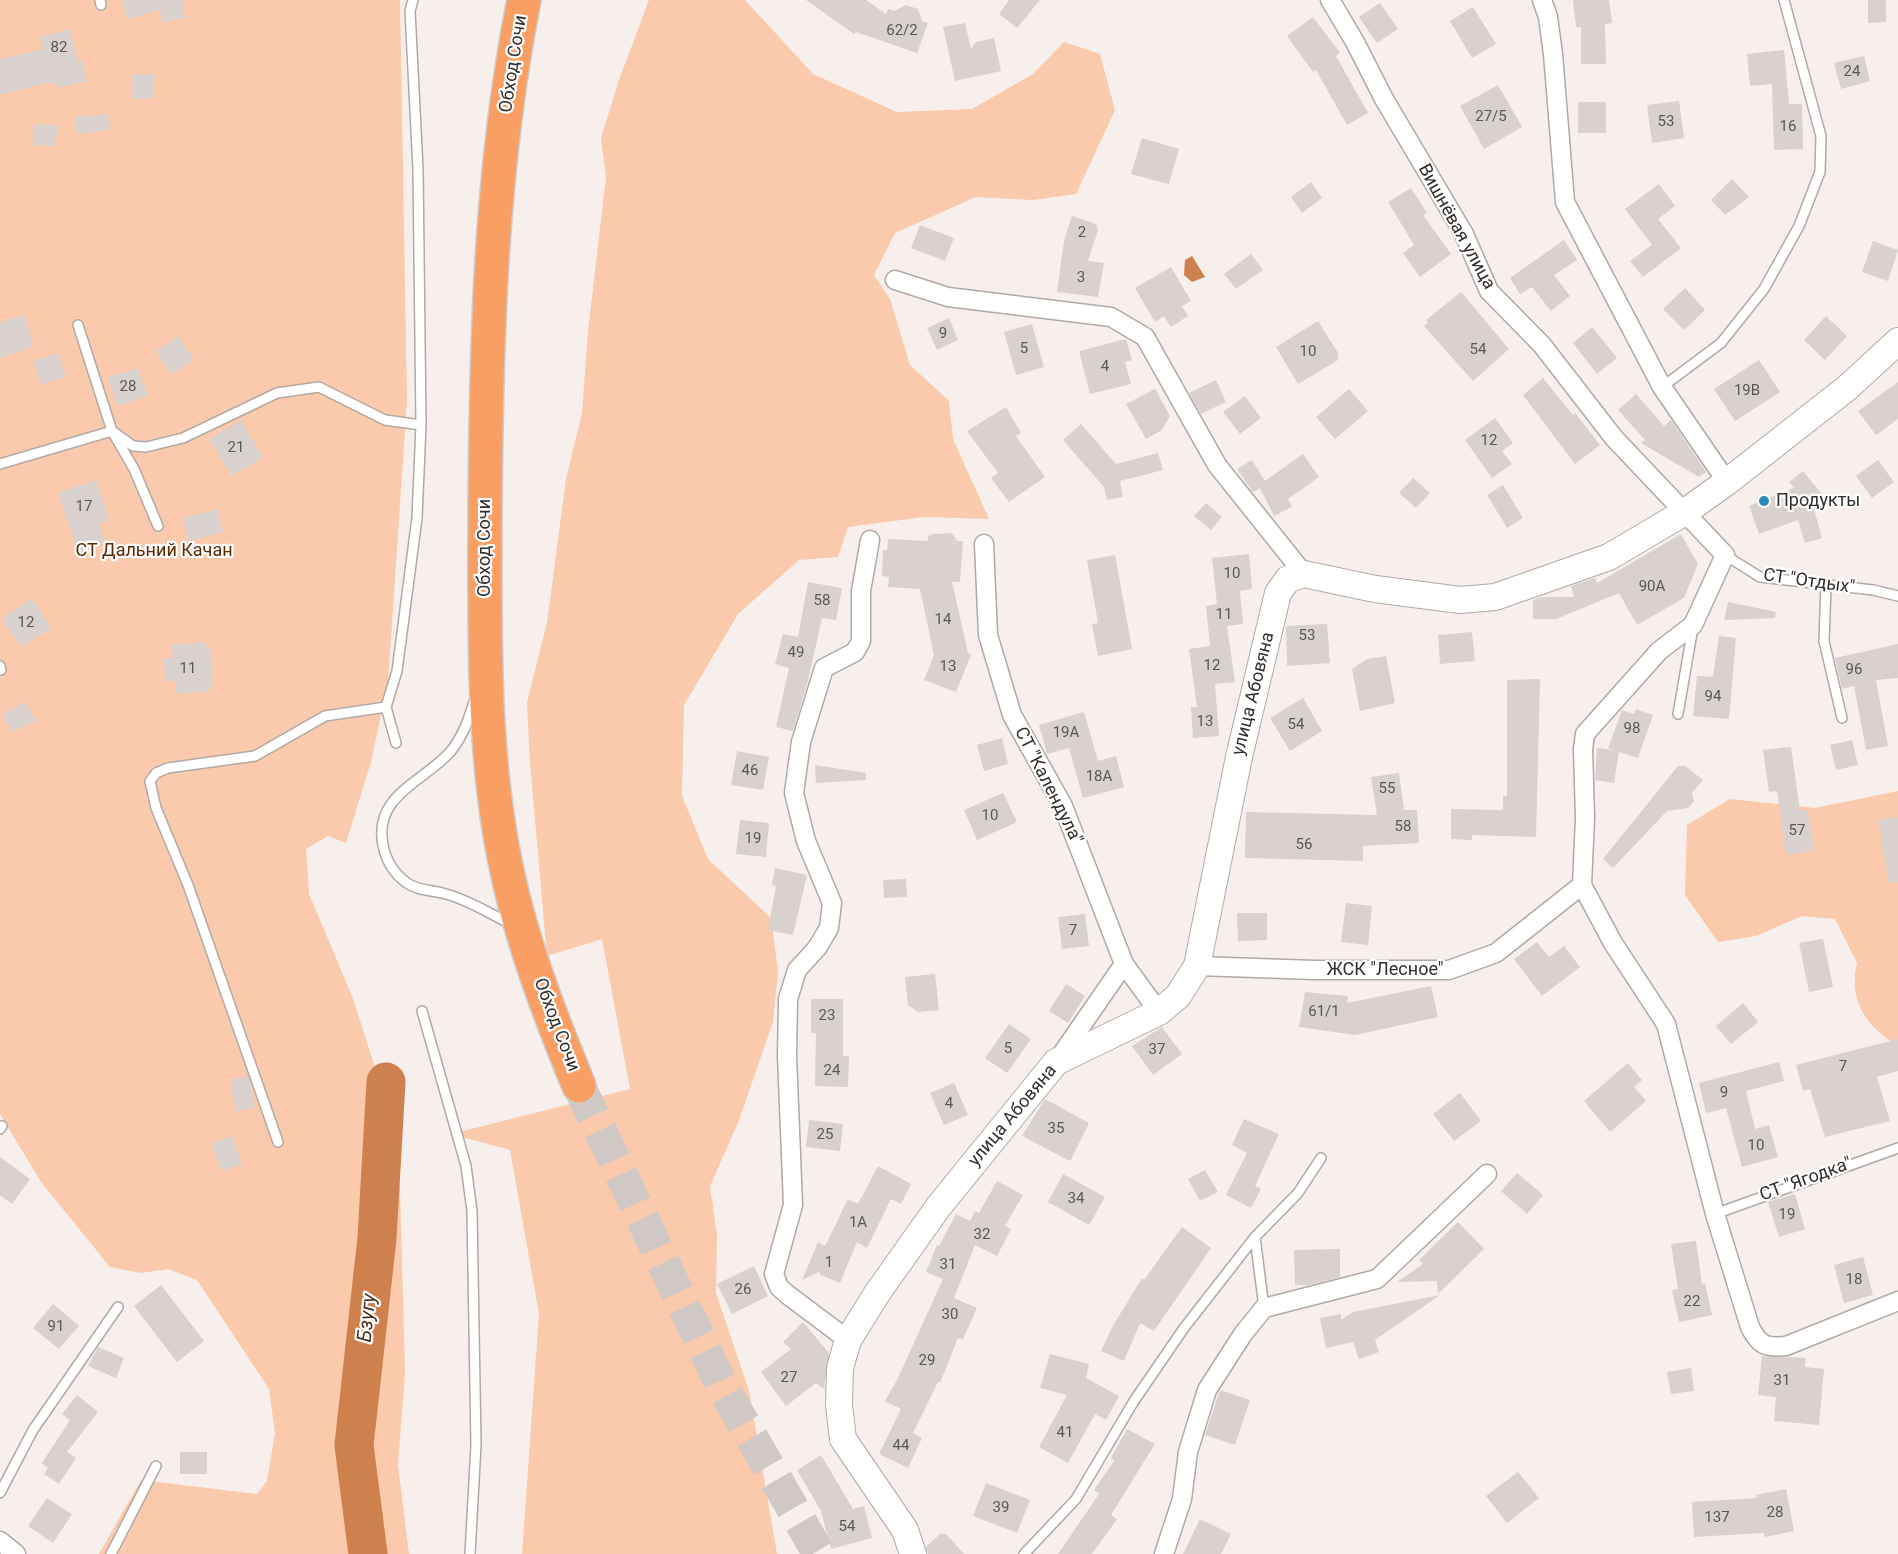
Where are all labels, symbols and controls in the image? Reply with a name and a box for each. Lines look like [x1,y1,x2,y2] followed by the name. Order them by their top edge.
[496,14,532,114] street label: Обход Сочи
[886,22,918,40] house number: 62/2
[51,39,67,57] house number: 82
[1844,63,1860,81] house number: 24
[1475,108,1507,126] house number: 27/5
[1658,113,1674,131] house number: 53
[1780,118,1796,136] house number: 16
[1413,161,1499,293] street label: Вишнёвая улица
[1078,224,1086,242] house number: 2
[1077,269,1085,287] house number: 3
[939,325,947,343] house number: 9
[1020,340,1028,358] house number: 5
[1470,341,1486,359] house number: 54
[1300,343,1316,361] house number: 10
[1101,358,1109,376] house number: 4
[120,378,136,396] house number: 28
[1734,382,1760,400] house number: 19В
[1481,432,1497,450] house number: 12
[228,439,244,457] house number: 21
[1776,490,1860,512] place label: Продукты
[1757,494,1771,508] marker: Продукты
[76,498,92,516] house number: 17
[474,499,496,597] street label: Обход Сочи
[75,540,233,562] park label: СТ Дальний Качан
[1224,565,1240,583] house number: 10
[1762,565,1856,599] street label: СТ "Отдых"
[1639,578,1665,596] house number: 90А
[814,592,830,610] house number: 58
[1216,606,1232,624] house number: 11
[935,611,951,629] house number: 14
[18,614,34,632] house number: 12
[1299,627,1315,645] house number: 53
[1228,630,1280,758] street label: улица Абовяна
[788,644,804,662] house number: 49
[1204,657,1220,675] house number: 12
[940,658,956,676] house number: 13
[180,660,196,678] house number: 11
[1846,661,1862,679] house number: 96
[1705,688,1721,706] house number: 94
[1197,713,1213,731] house number: 13
[1288,716,1304,734] house number: 54
[1624,720,1640,738] house number: 98
[1009,724,1087,848] street label: СТ "Календула"
[1053,724,1079,742] house number: 19А
[742,762,758,780] house number: 46
[1086,768,1112,786] house number: 18А
[1379,780,1395,798] house number: 55
[982,807,998,825] house number: 10
[1395,818,1411,836] house number: 58
[1789,822,1805,840] house number: 57
[745,830,761,848] house number: 19
[1296,836,1312,854] house number: 56
[1069,922,1077,940] house number: 7
[1326,959,1444,981] street label: ЖСК "Лесное"
[528,975,584,1075] street label: Обход Сочи
[1308,1003,1340,1021] house number: 61/1
[819,1007,835,1025] house number: 23
[1004,1040,1012,1058] house number: 5
[1149,1041,1165,1059] house number: 37
[1839,1058,1847,1076] house number: 7
[964,1061,1062,1171] street label: улица Абовяна
[824,1062,840,1080] house number: 24
[1720,1084,1728,1102] house number: 9
[945,1095,953,1113] house number: 4
[1048,1120,1064,1138] house number: 35
[817,1126,833,1144] house number: 25
[1748,1137,1764,1155] house number: 10
[1757,1153,1855,1207] street label: СТ "Ягодка"
[1068,1190,1084,1208] house number: 34
[1779,1206,1795,1224] house number: 19
[849,1214,867,1232] house number: 1А
[974,1226,990,1244] house number: 32
[825,1254,833,1272] house number: 1
[940,1256,956,1274] house number: 31
[1846,1271,1862,1289] house number: 18
[735,1281,751,1299] house number: 26
[354,1293,382,1343] water label: Бзугу
[1684,1293,1700,1311] house number: 22
[942,1306,958,1324] house number: 30
[48,1318,64,1336] house number: 91
[919,1352,935,1370] house number: 29
[781,1369,797,1387] house number: 27
[1774,1372,1790,1390] house number: 31
[1057,1424,1073,1442] house number: 41
[893,1437,909,1455] house number: 44
[993,1499,1009,1517] house number: 39
[1767,1504,1783,1522] house number: 28
[1704,1509,1730,1527] house number: 137
[839,1518,855,1536] house number: 54

